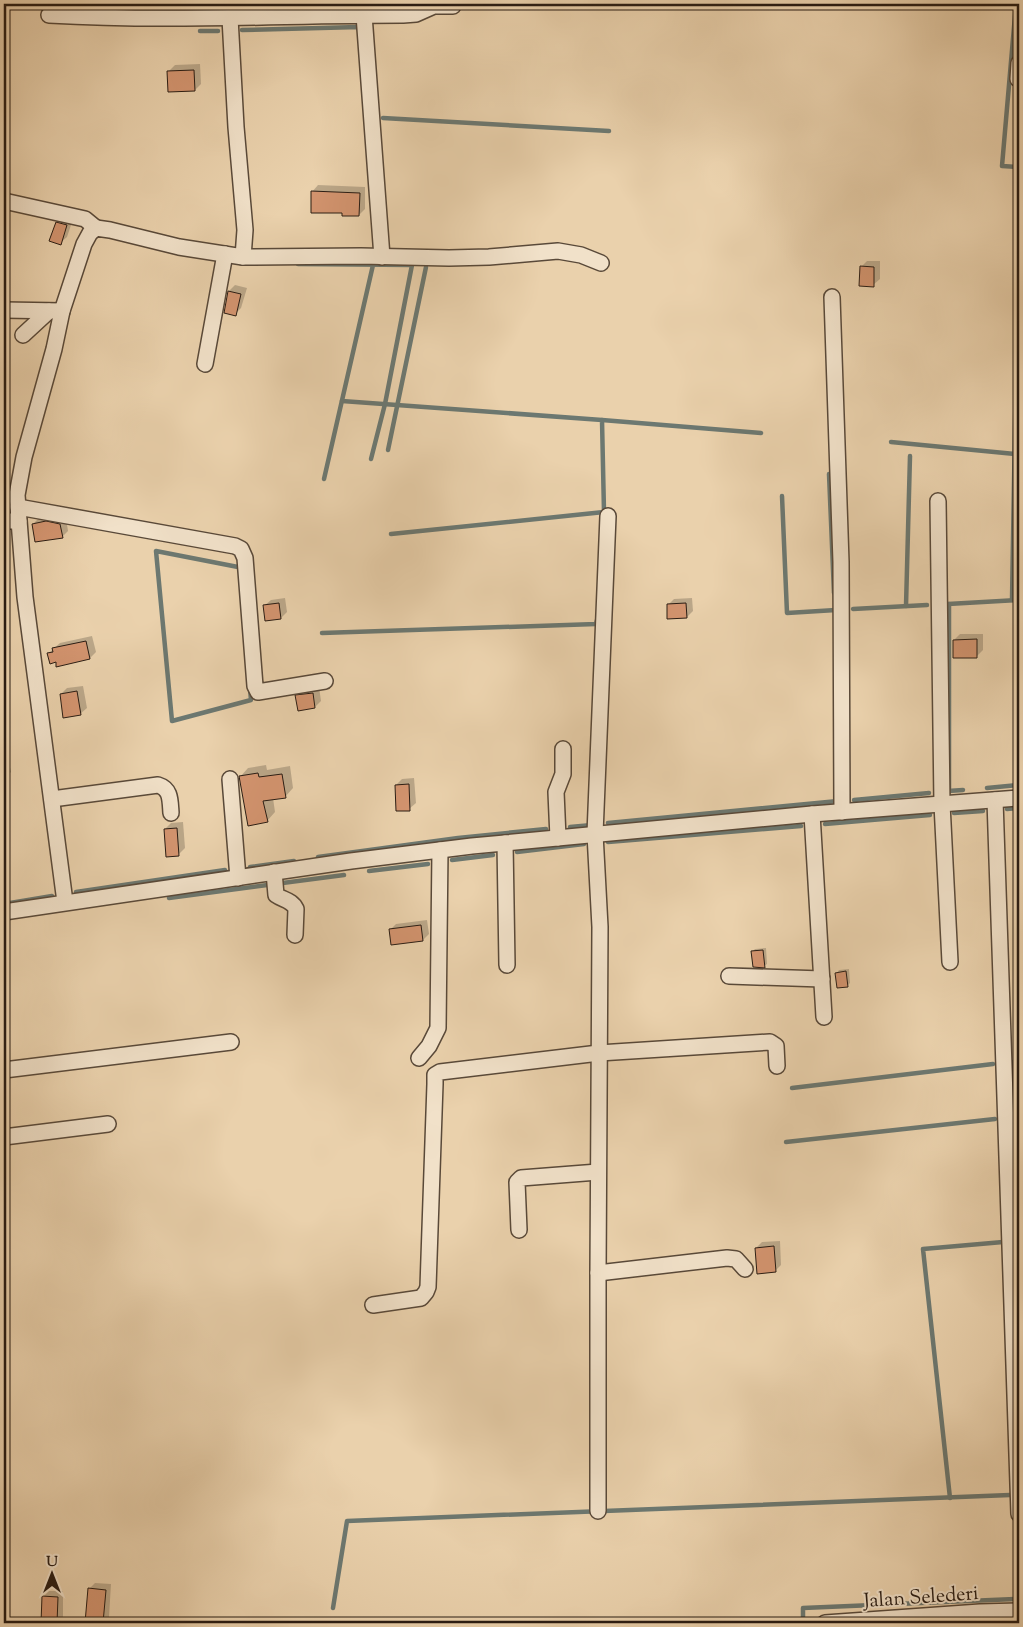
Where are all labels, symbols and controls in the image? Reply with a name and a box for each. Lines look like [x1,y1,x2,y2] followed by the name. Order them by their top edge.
[28,1550,78,1600] north arrow
[46,1553,58,1573] text: U
[862,1580,980,1617] street label: Jalan Selederi

